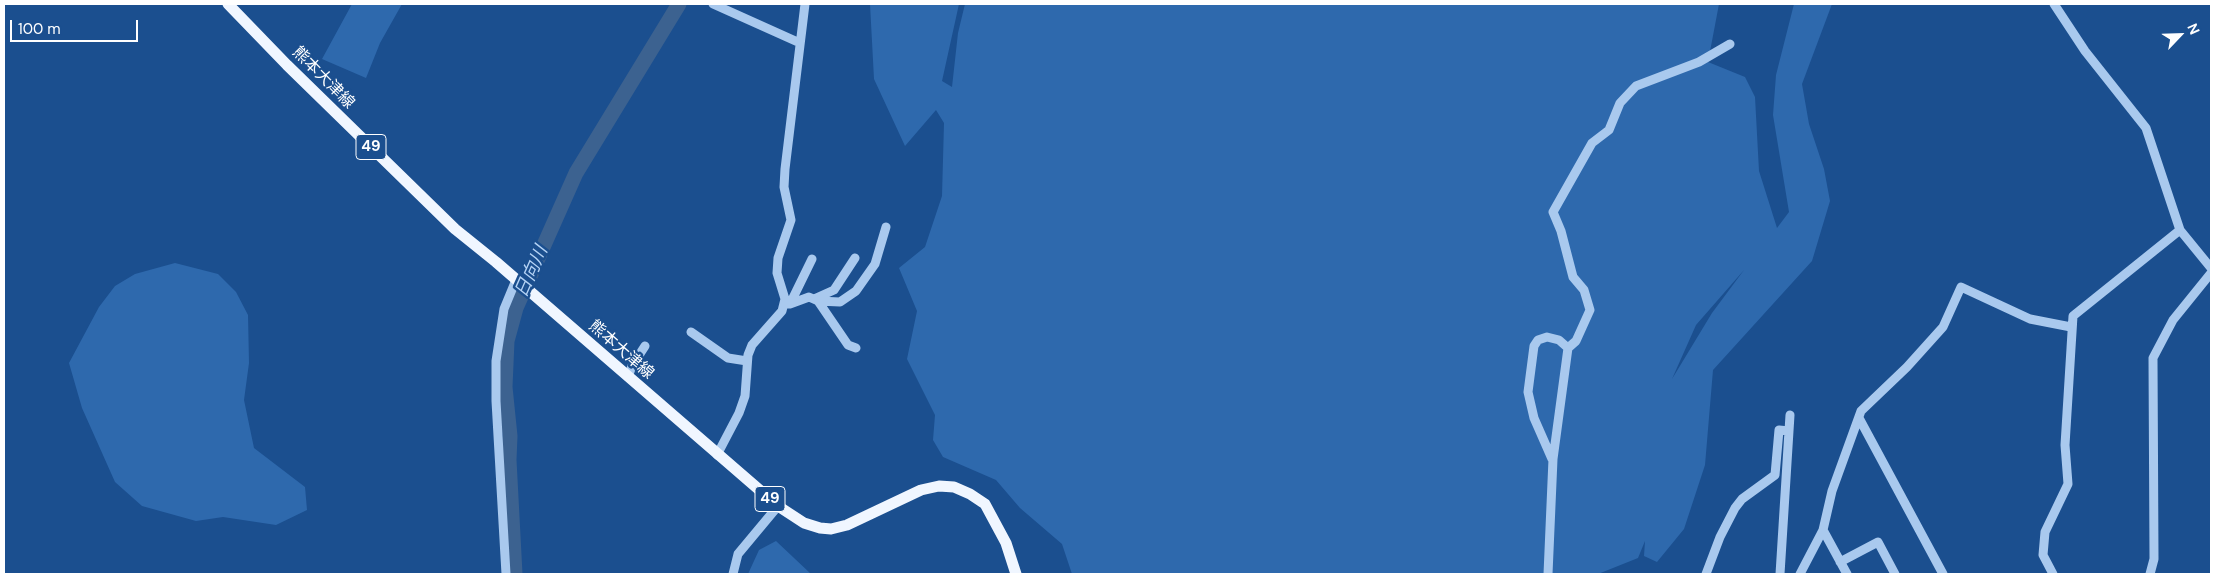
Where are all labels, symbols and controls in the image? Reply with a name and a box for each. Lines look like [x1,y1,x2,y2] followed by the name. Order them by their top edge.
[12,10,140,42] scale bar
[2155,10,2205,60] north arrow
[18,19,61,39] text: 100 m
[2183,21,2204,37] text: N
[288,43,358,113] street label: 熊本大津線
[356,134,386,160] road number: 49
[511,243,553,301] water label: 日向川
[585,317,657,383] street label: 熊本大津線
[755,486,785,512] road number: 49

